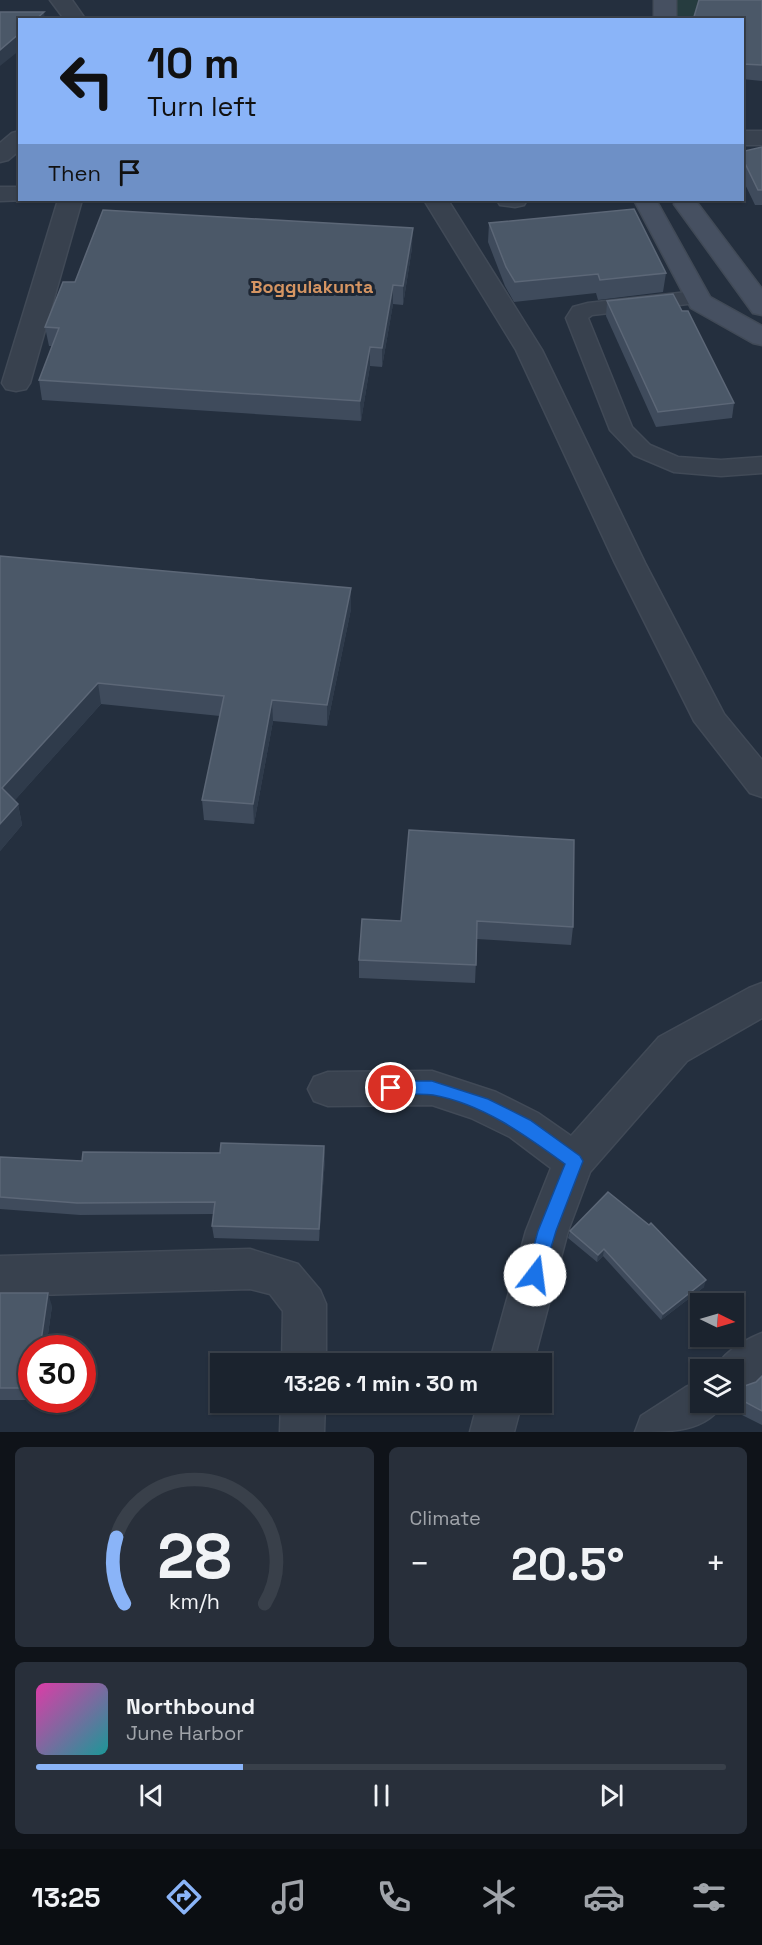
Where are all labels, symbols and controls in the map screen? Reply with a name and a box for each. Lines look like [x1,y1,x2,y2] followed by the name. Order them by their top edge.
[147,37,240,90] text: 10 m
[48,42,126,120] icon: left
[147,89,257,124] text: Turn left
[113,156,146,189] icon: arrive
[48,159,101,187] text: Then
[251,275,374,298] district label: Boggulakunta
[365,1062,416,1113] pin
[374,1071,407,1104] icon: arrive
[503,1243,567,1307] position arrow
[690,1293,744,1347] north arrow
[690,1293,744,1413] map controls
[18,1335,96,1413] speed limit sign: 30
[690,1359,744,1413] button: layers
[284,1369,478,1397] text: 13:26 · 1 min · 30 m
[410,1505,481,1531] text: Climate
[157,1517,231,1596] text: 28
[511,1536,625,1593] text: 20.5°
[410,1543,430,1585] text: −
[706,1543,726,1585] text: +
[169,1588,220,1615] text: km/h
[126,1692,255,1720] text: Northbound
[126,1720,244,1746] text: June Harbor
[135,1779,168,1812] icon: previous
[365,1779,398,1812] icon: pause
[595,1779,628,1812] icon: next
[163,1876,205,1918] icon: directions
[268,1876,310,1918] icon: music
[373,1876,415,1918] icon: phone
[478,1876,520,1918] icon: climate
[583,1876,625,1918] icon: car
[688,1876,730,1918] icon: filters
[32,1880,100,1915] text: 13:25

